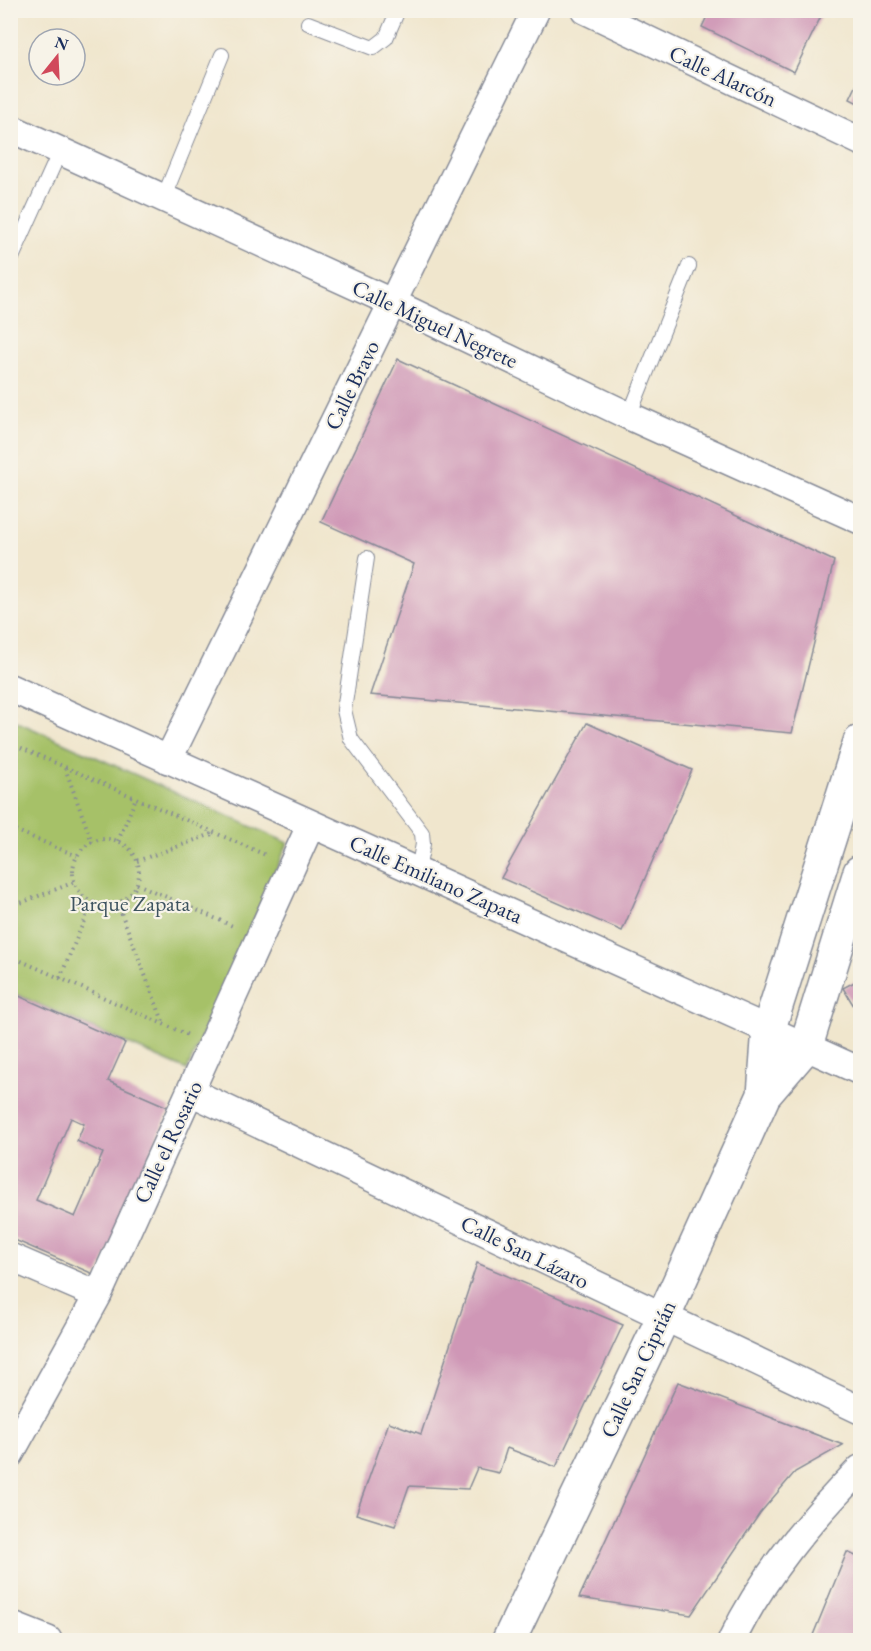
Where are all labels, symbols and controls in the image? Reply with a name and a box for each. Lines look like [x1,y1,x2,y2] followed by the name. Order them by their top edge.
[27,27,87,87] north arrow
[52,31,71,55] text: N
[664,38,782,114] street label: Calle Alarcón
[347,273,523,375] street label: Calle Miguel Negrete
[318,335,386,435] street label: Calle Bravo
[345,828,527,930] street label: Calle Emiliano Zapata
[70,889,191,918] park label: Parque Zapata
[127,1076,209,1208] street label: Calle el Rosario
[456,1208,594,1296] street label: Calle San Lázaro
[593,1295,683,1442] street label: Calle San Ciprián

